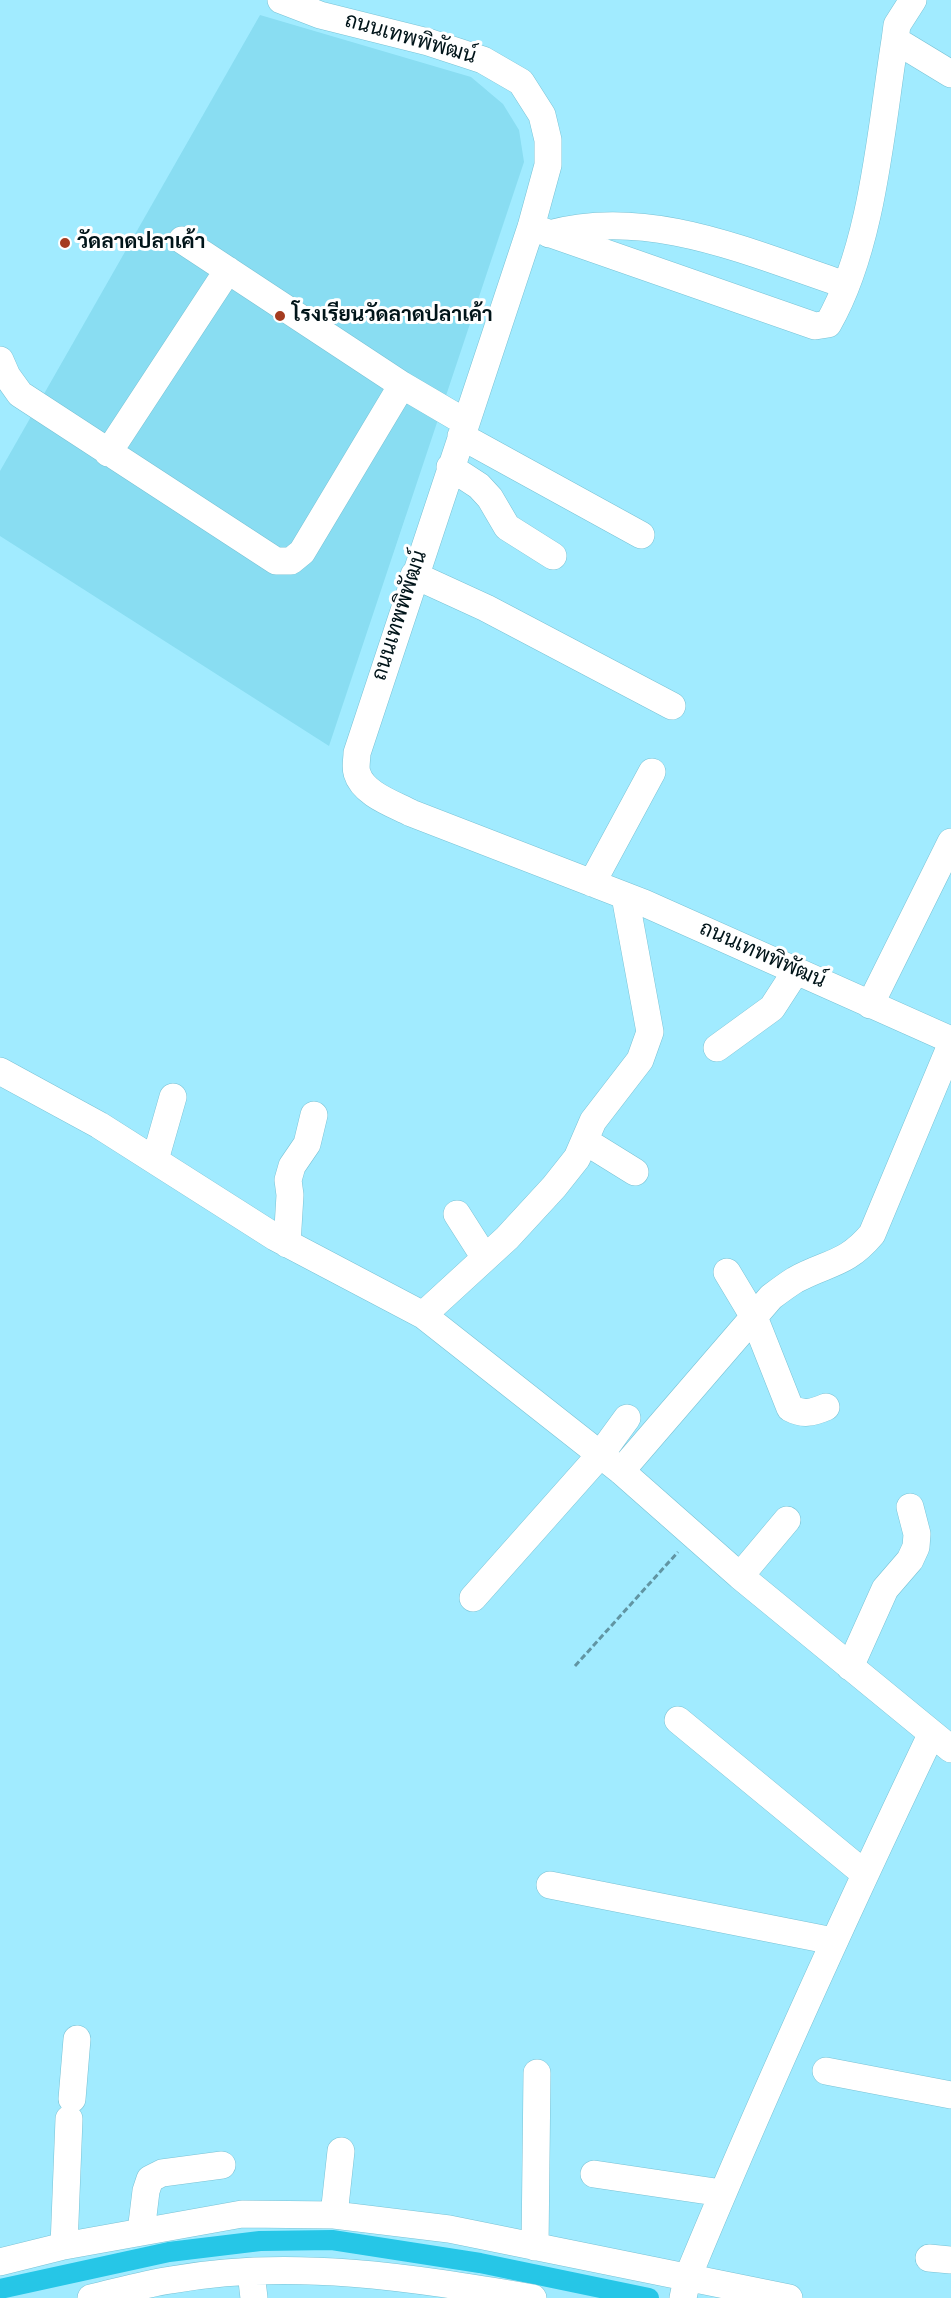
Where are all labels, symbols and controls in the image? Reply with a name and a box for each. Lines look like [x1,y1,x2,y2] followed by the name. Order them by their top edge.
[341,9,479,71] street label: ถนนเทพพิพัฒน์
[77,230,205,256] place label: วัดลาดปลาเค้า
[58,236,72,250] marker: วัดลาดปลาเค้า
[292,303,493,329] place label: โรงเรียนวัดลาดปลาเค้า
[273,309,287,323] marker: โรงเรียนวัดลาดปลาเค้า
[368,548,434,684] street label: ถนนเทพพิพัฒน์
[695,917,829,995] street label: ถนนเทพพิพัฒน์

